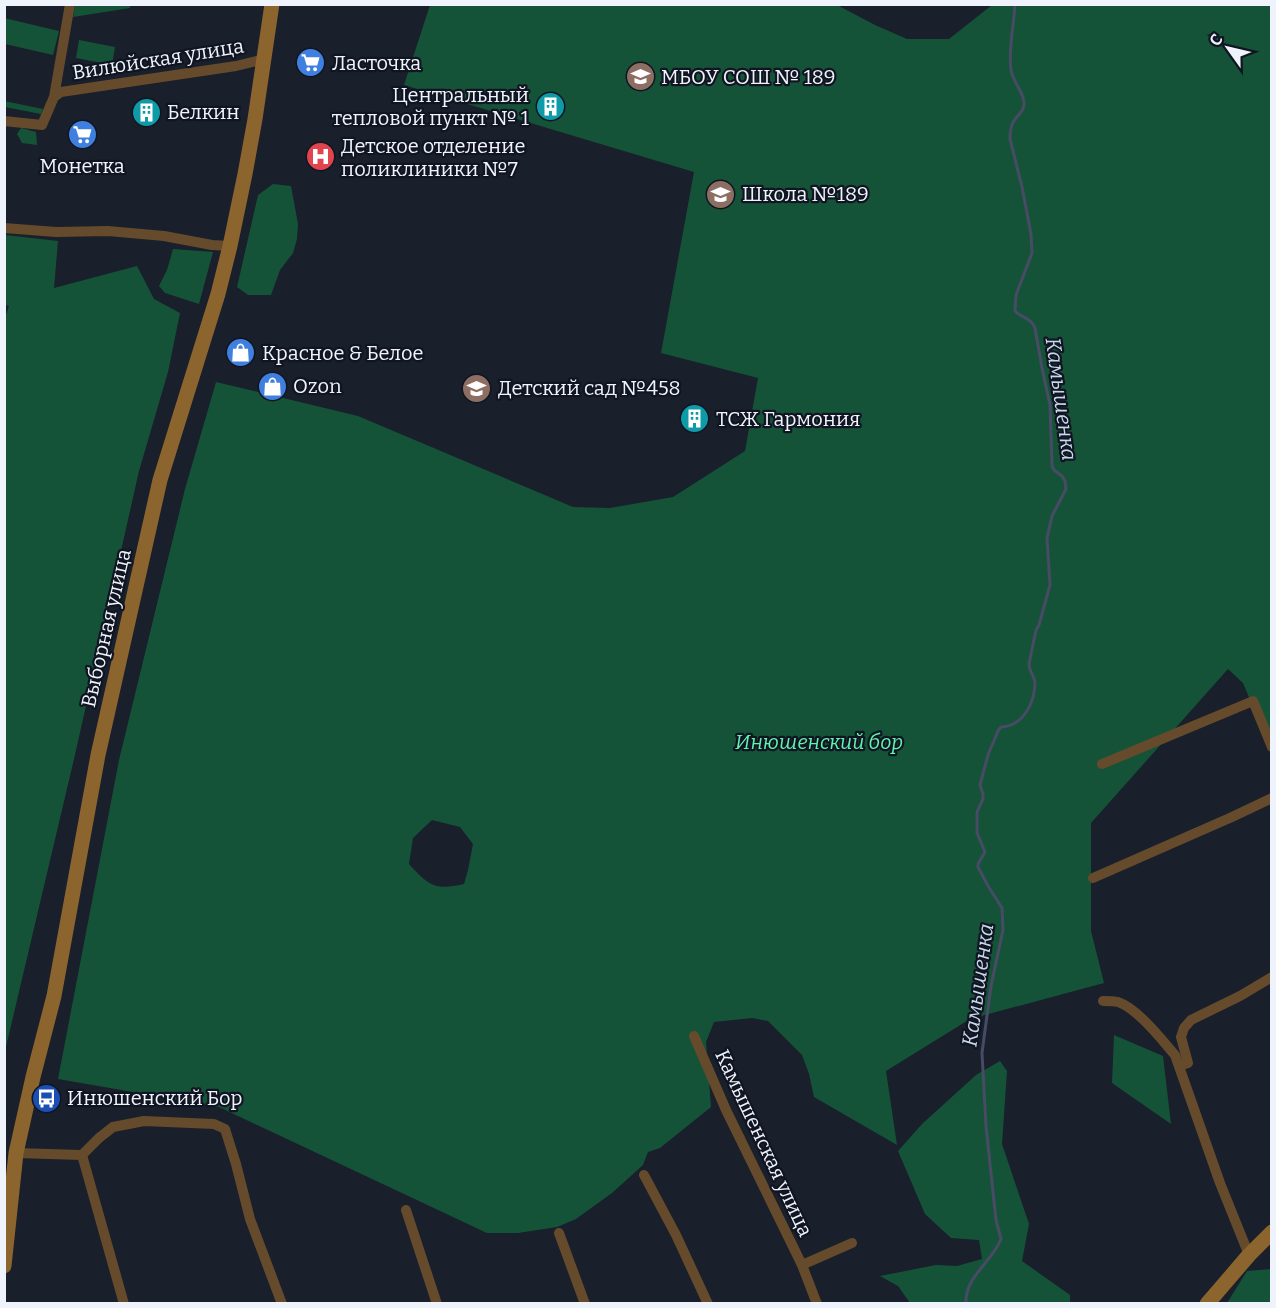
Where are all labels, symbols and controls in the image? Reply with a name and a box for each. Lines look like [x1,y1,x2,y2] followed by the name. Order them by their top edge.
[1198,18,1258,78] north arrow
[1205,30,1227,49] text: С
[70,34,246,84] street label: Вилюйская улица
[295,47,327,79] supermarket icon: Ласточка
[332,51,421,75] place label: Ласточка
[624,61,656,93] school or university icon: МБОУ СОШ № 189
[661,65,836,89] place label: МБОУ СОШ № 189
[332,83,529,130] place label: Центральный тепловой пункт № 1
[534,90,566,122] building icon: Центральный тепловой пункт № 1
[130,96,162,128] building icon: Белкин
[167,100,240,124] place label: Белкин
[66,119,98,151] supermarket icon: Монетка
[341,134,525,181] place label: Детское отделение поликлиники №7
[304,141,336,173] hospital icon: Детское отделение поликлиники №7
[39,154,125,178] place label: Монетка
[705,178,737,210] school or university icon: Школа №189
[742,182,869,206] place label: Школа №189
[1039,336,1083,462] water label: Камышенка
[225,337,257,369] shop icon: Красное & Белое
[262,341,423,365] place label: Красное & Белое
[256,370,288,402] shop icon: Ozon
[461,372,493,404] school or university icon: Детский сад №458
[293,374,342,398] place label: Ozon
[498,376,681,400] place label: Детский сад №458
[679,403,711,435] building icon: ТСЖ Гармония
[716,407,860,431] place label: ТСЖ Гармония
[76,546,136,710] street label: Выборная улица
[735,730,903,754] park label: Инюшенский бор
[956,922,1000,1048] water label: Камышенка
[710,1046,818,1240] street label: Камышенская улица
[30,1082,62,1114] bus stop icon: Инюшенский Бор
[67,1086,242,1110] place label: Инюшенский Бор

